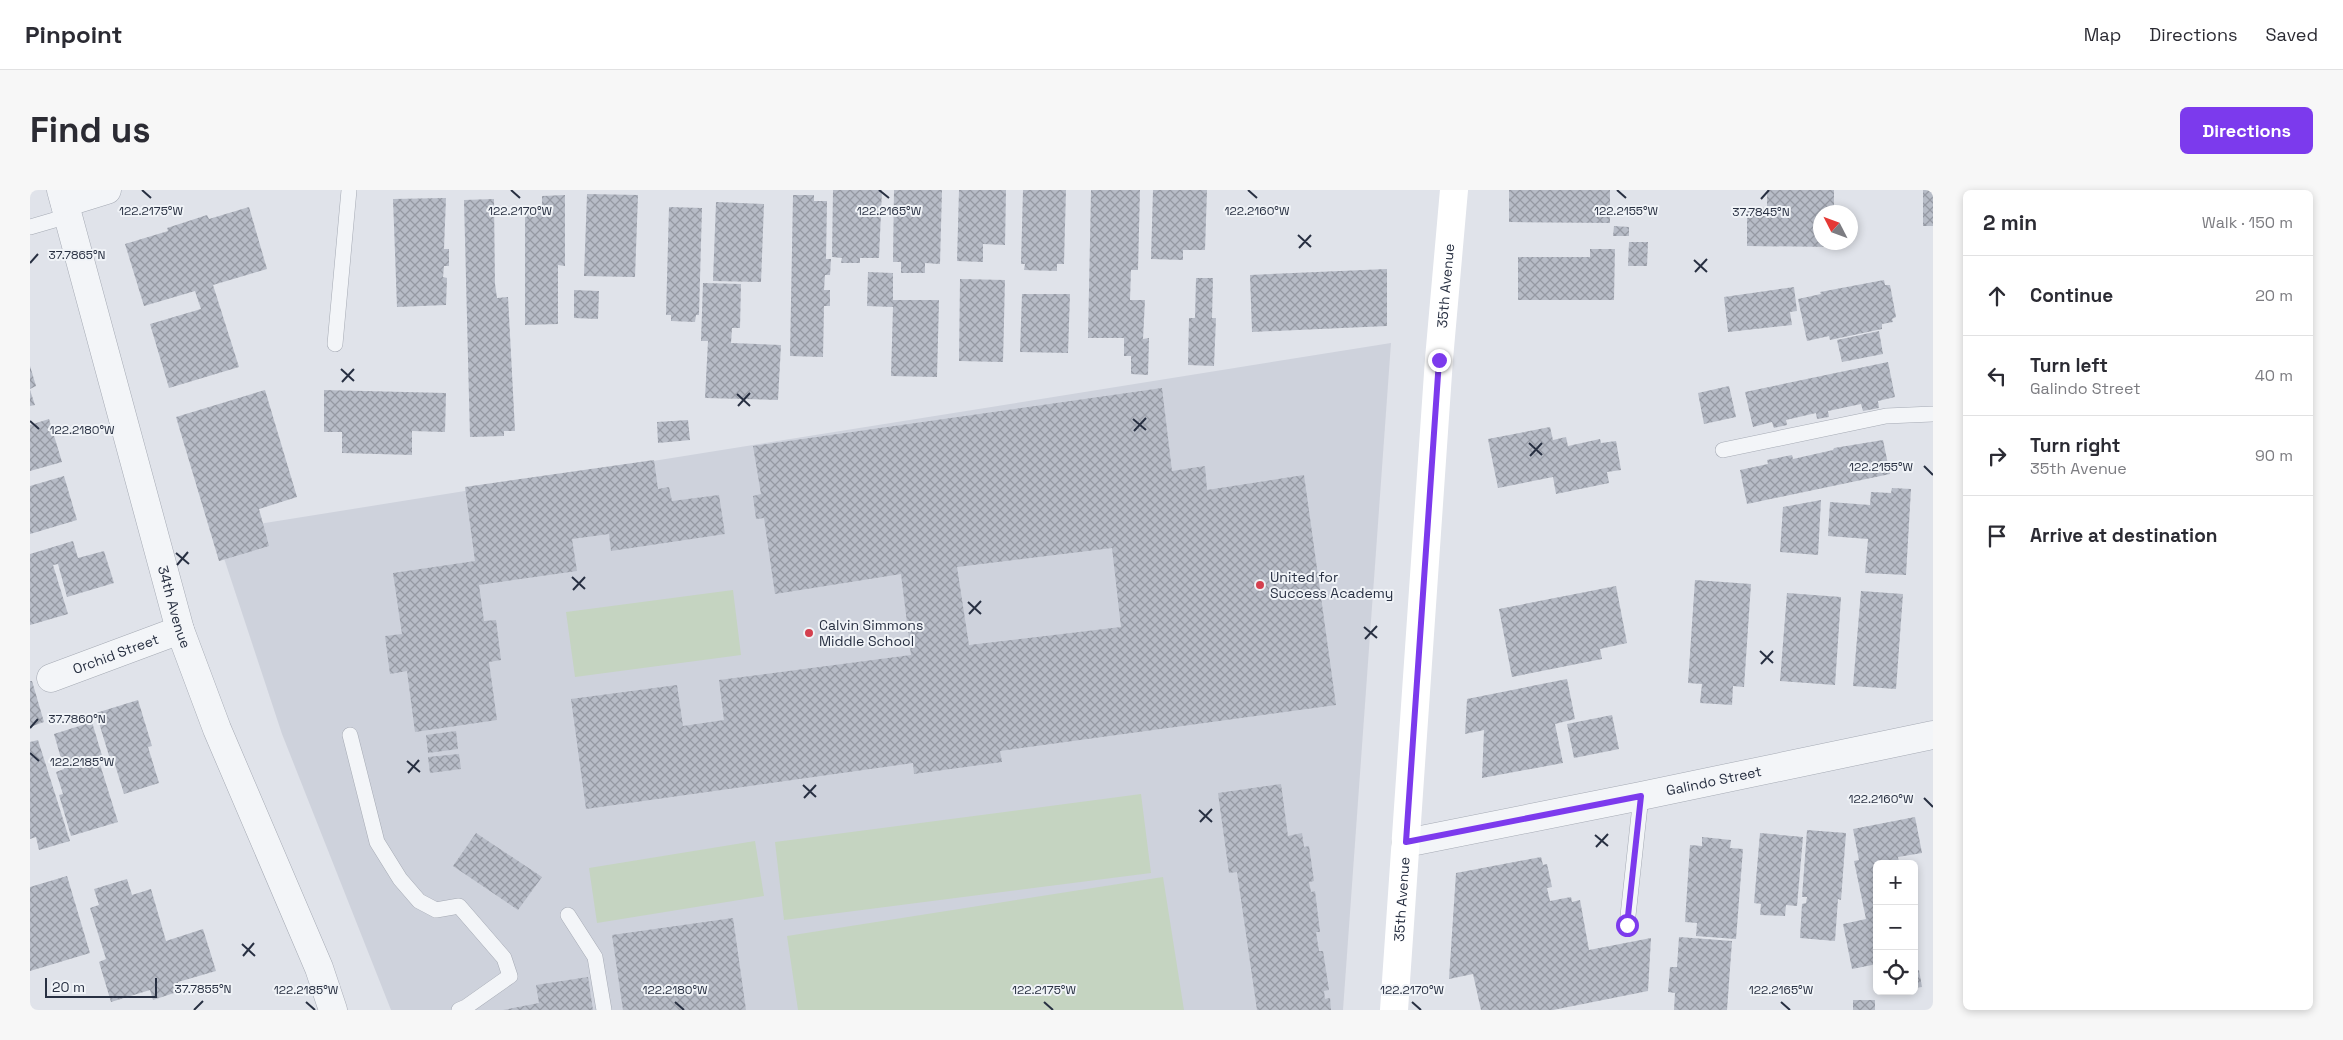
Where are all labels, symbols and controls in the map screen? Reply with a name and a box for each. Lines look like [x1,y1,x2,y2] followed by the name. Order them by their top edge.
[25,19,122,50] text: Pinpoint
[2084,23,2121,46] text: Map
[2149,23,2238,46] text: Directions
[2266,23,2318,46] text: Saved
[2180,107,2313,154] button: Directions
[30,108,151,152] text: Find us
[119,203,183,219] text: 122.2175°W
[488,203,553,219] text: 122.2170°W
[857,203,922,219] text: 122.2165°W
[1225,203,1290,219] text: 122.2160°W
[1594,203,1659,219] text: 122.2155°W
[1732,204,1790,220] text: 37.7845°N
[1813,205,1858,250] north arrow
[1983,209,2037,236] text: 2 min
[2202,212,2293,233] text: Walk · 150 m
[1433,243,1458,329] street label: 35th Avenue
[48,247,106,263] text: 37.7865°N
[1983,282,2011,310] icon: ahead
[2030,283,2113,308] text: Continue
[2255,285,2293,306] text: 20 m
[1428,349,1451,372] route end
[2030,353,2108,378] text: Turn left
[1983,362,2011,390] icon: left
[2255,365,2293,386] text: 40 m
[2030,378,2141,399] text: Galindo Street
[49,422,115,438] text: 122.2180°W
[2030,433,2120,458] text: Turn right
[1983,442,2011,470] icon: right
[2255,445,2293,466] text: 90 m
[2030,458,2127,479] text: 35th Avenue
[1849,459,1914,475] text: 122.2155°W
[1983,522,2011,550] icon: arrive
[2030,523,2218,548] text: Arrive at destination
[154,564,195,651] street label: 34th Avenue
[1270,568,1393,602] place label: United for Success Academy
[1254,579,1266,591] marker: United for Success Academy
[819,616,923,650] place label: Calvin Simmons Middle School
[803,627,815,639] marker: Calvin Simmons Middle School
[70,630,161,678] street label: Orchid Street
[48,711,106,727] text: 37.7860°N
[50,754,115,770] text: 122.2185°W
[1665,762,1763,800] street label: Galindo Street
[1849,791,1914,807] text: 122.2160°W
[1390,856,1414,942] street label: 35th Avenue
[1873,860,1918,995] map controls
[1873,860,1918,905] button: +
[1873,905,1918,950] button: −
[1616,914,1639,937] route start
[1873,950,1918,995] button: locate
[45,975,158,998] scale bar
[52,978,85,996] text: 20 m
[175,981,231,997] text: 37.7855°N
[274,982,339,998] text: 122.2185°W
[642,982,708,998] text: 122.2180°W
[1012,982,1076,998] text: 122.2175°W
[1380,982,1445,998] text: 122.2170°W
[1749,982,1814,998] text: 122.2165°W

